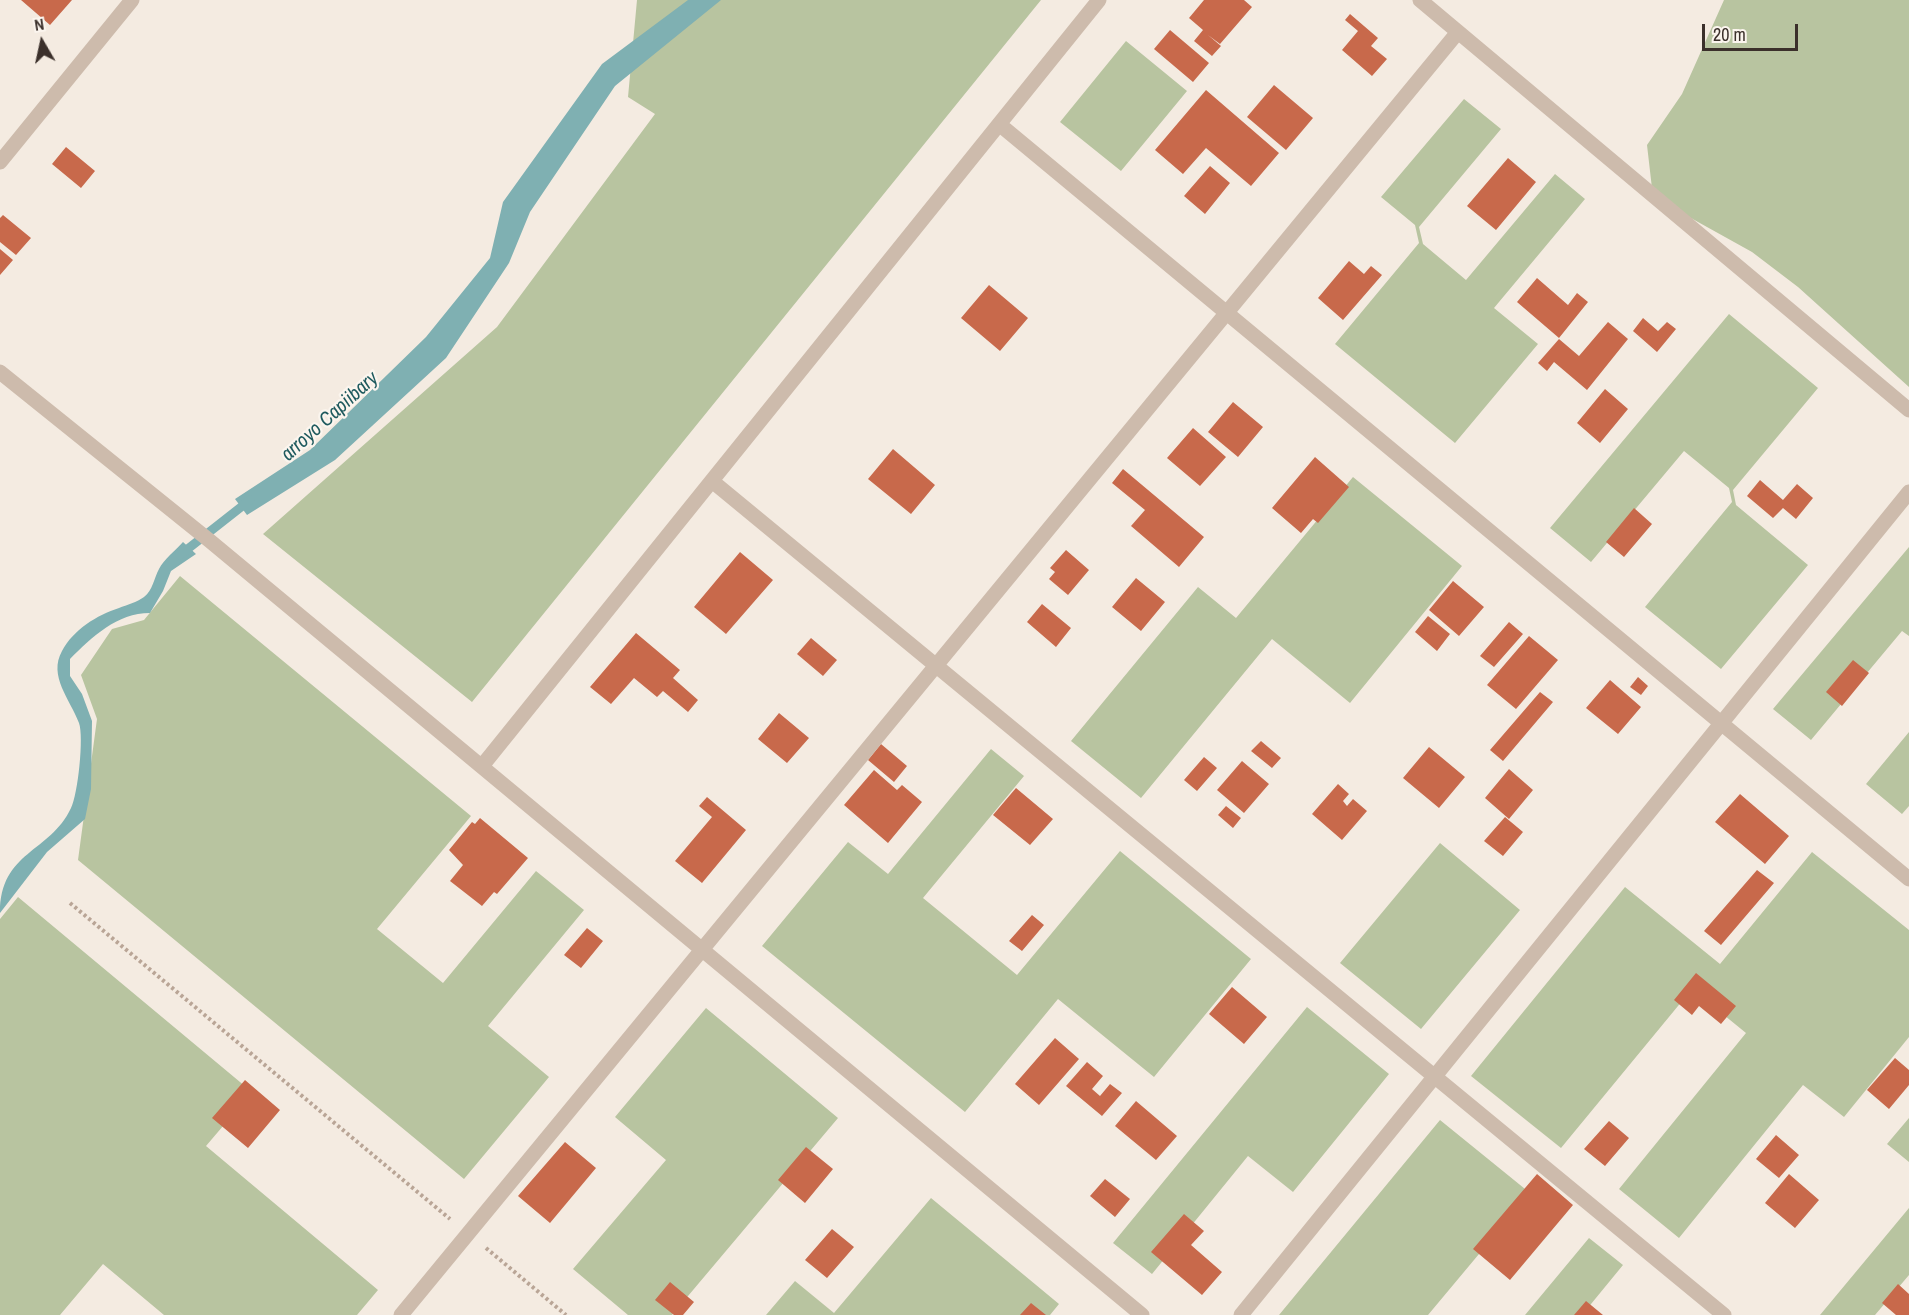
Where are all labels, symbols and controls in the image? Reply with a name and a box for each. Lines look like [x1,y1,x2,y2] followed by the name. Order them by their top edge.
[12,12,72,72] north arrow
[1705,12,1801,50] scale bar
[33,13,46,36] text: N
[1713,22,1746,47] text: 20 m
[277,367,383,467] water label: arroyo Capiibary

